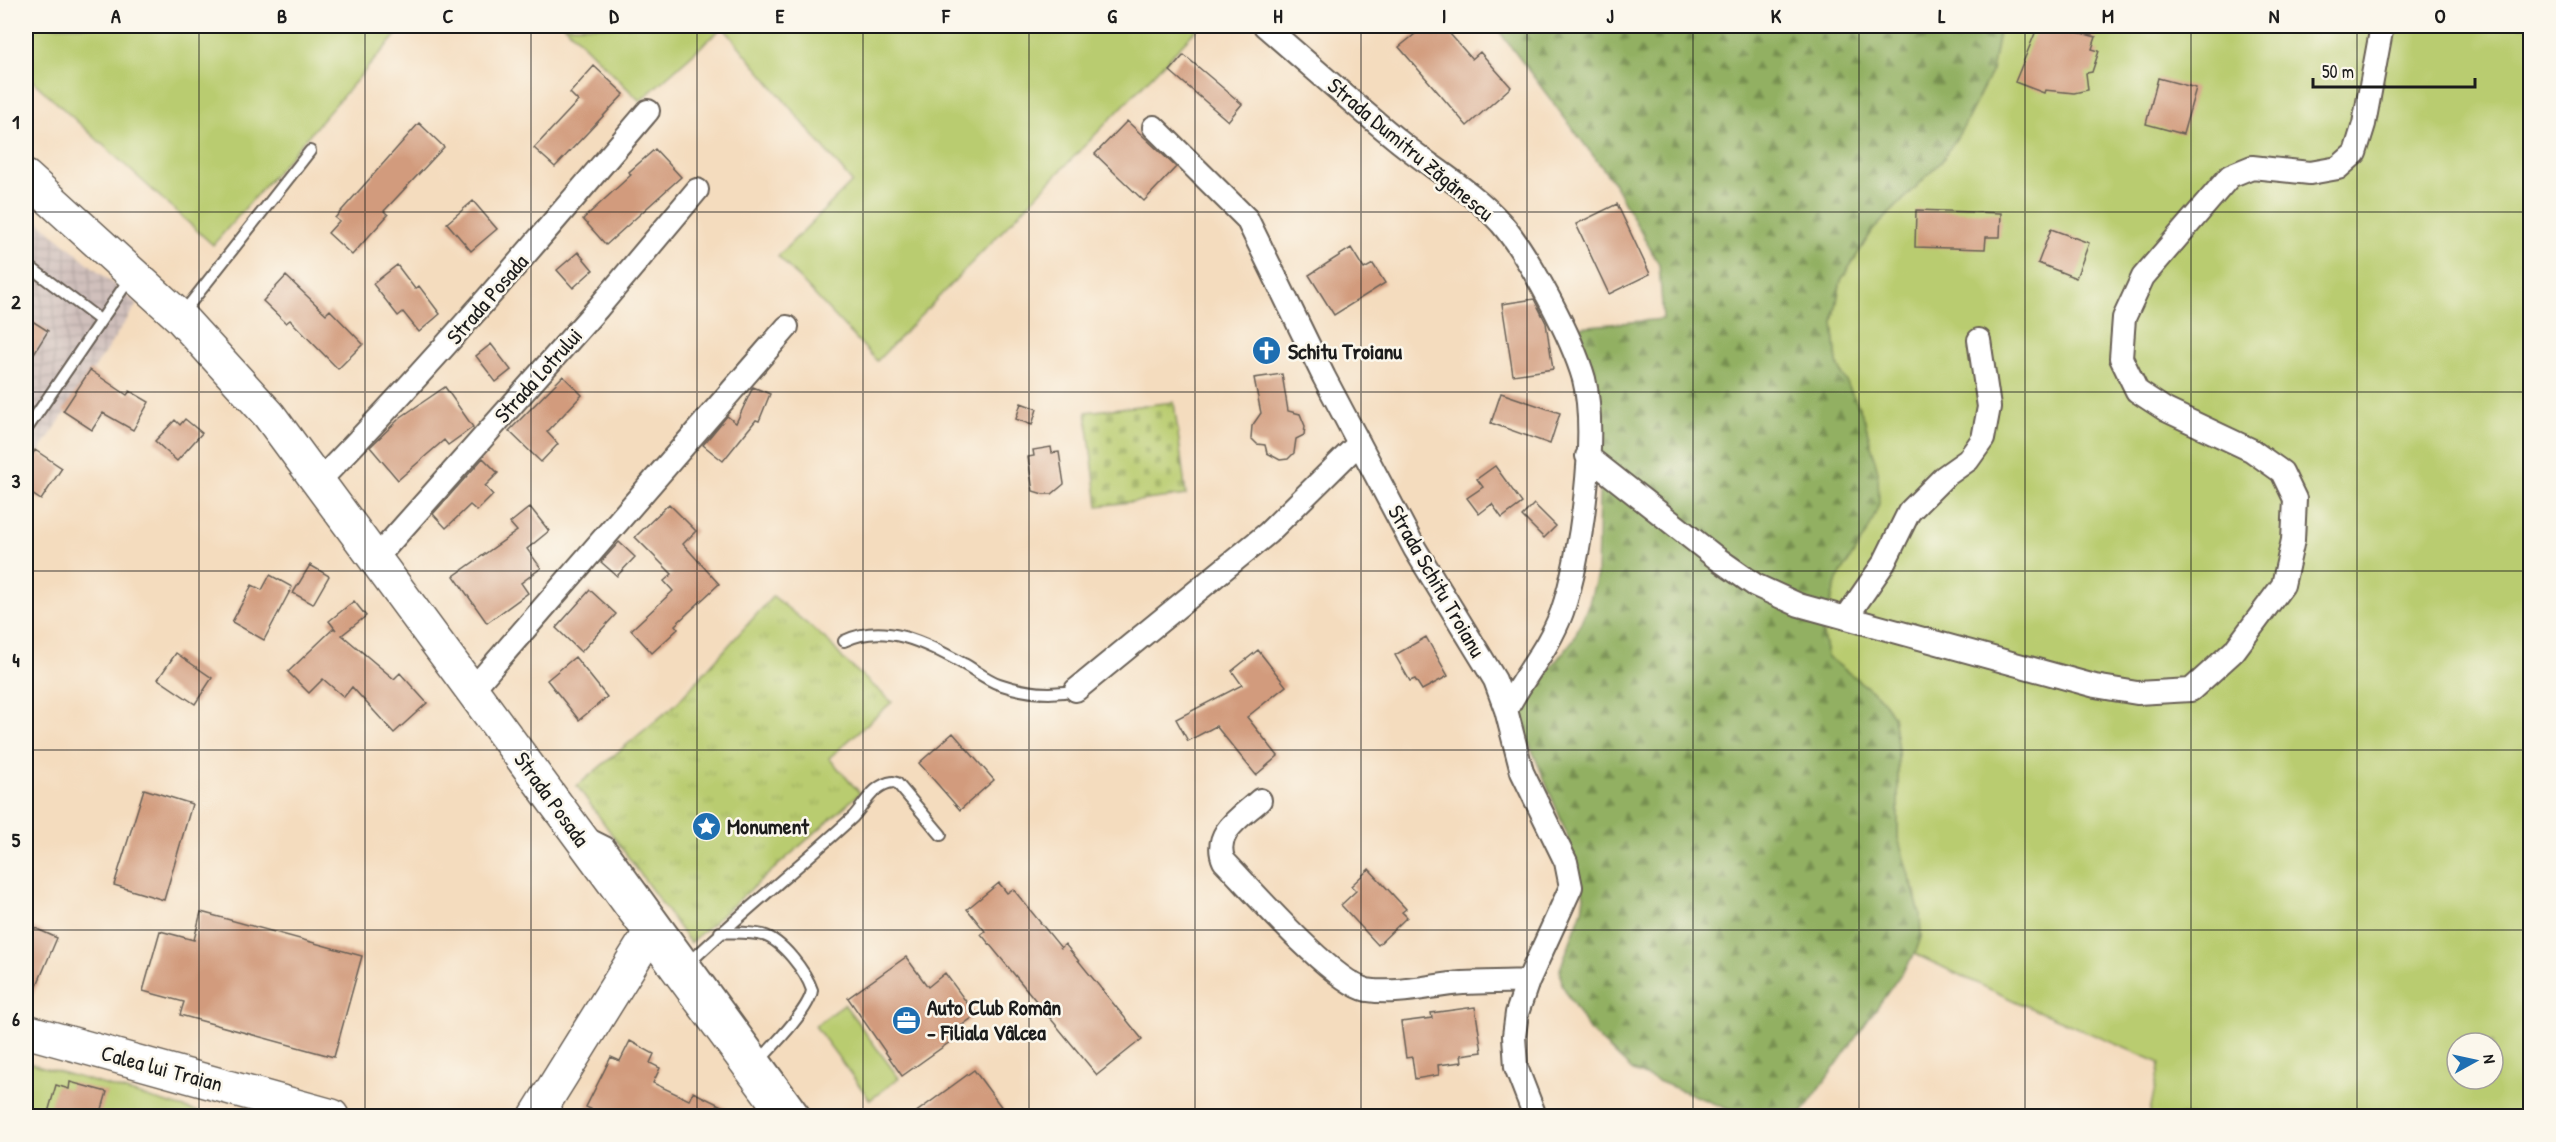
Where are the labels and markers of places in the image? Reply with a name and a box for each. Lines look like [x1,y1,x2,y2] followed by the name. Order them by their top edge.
[1251,335,1283,367] church icon: Schitu Troianu
[1288,336,1402,366] place label: Schitu Troianu
[690,810,722,842] place icon: Monument
[727,811,810,841] place label: Monument
[927,992,1061,1047] place label: Auto Club Român - Filiala Vâlcea
[890,1004,922,1036] office icon: Auto Club Român - Filiala Vâlcea

